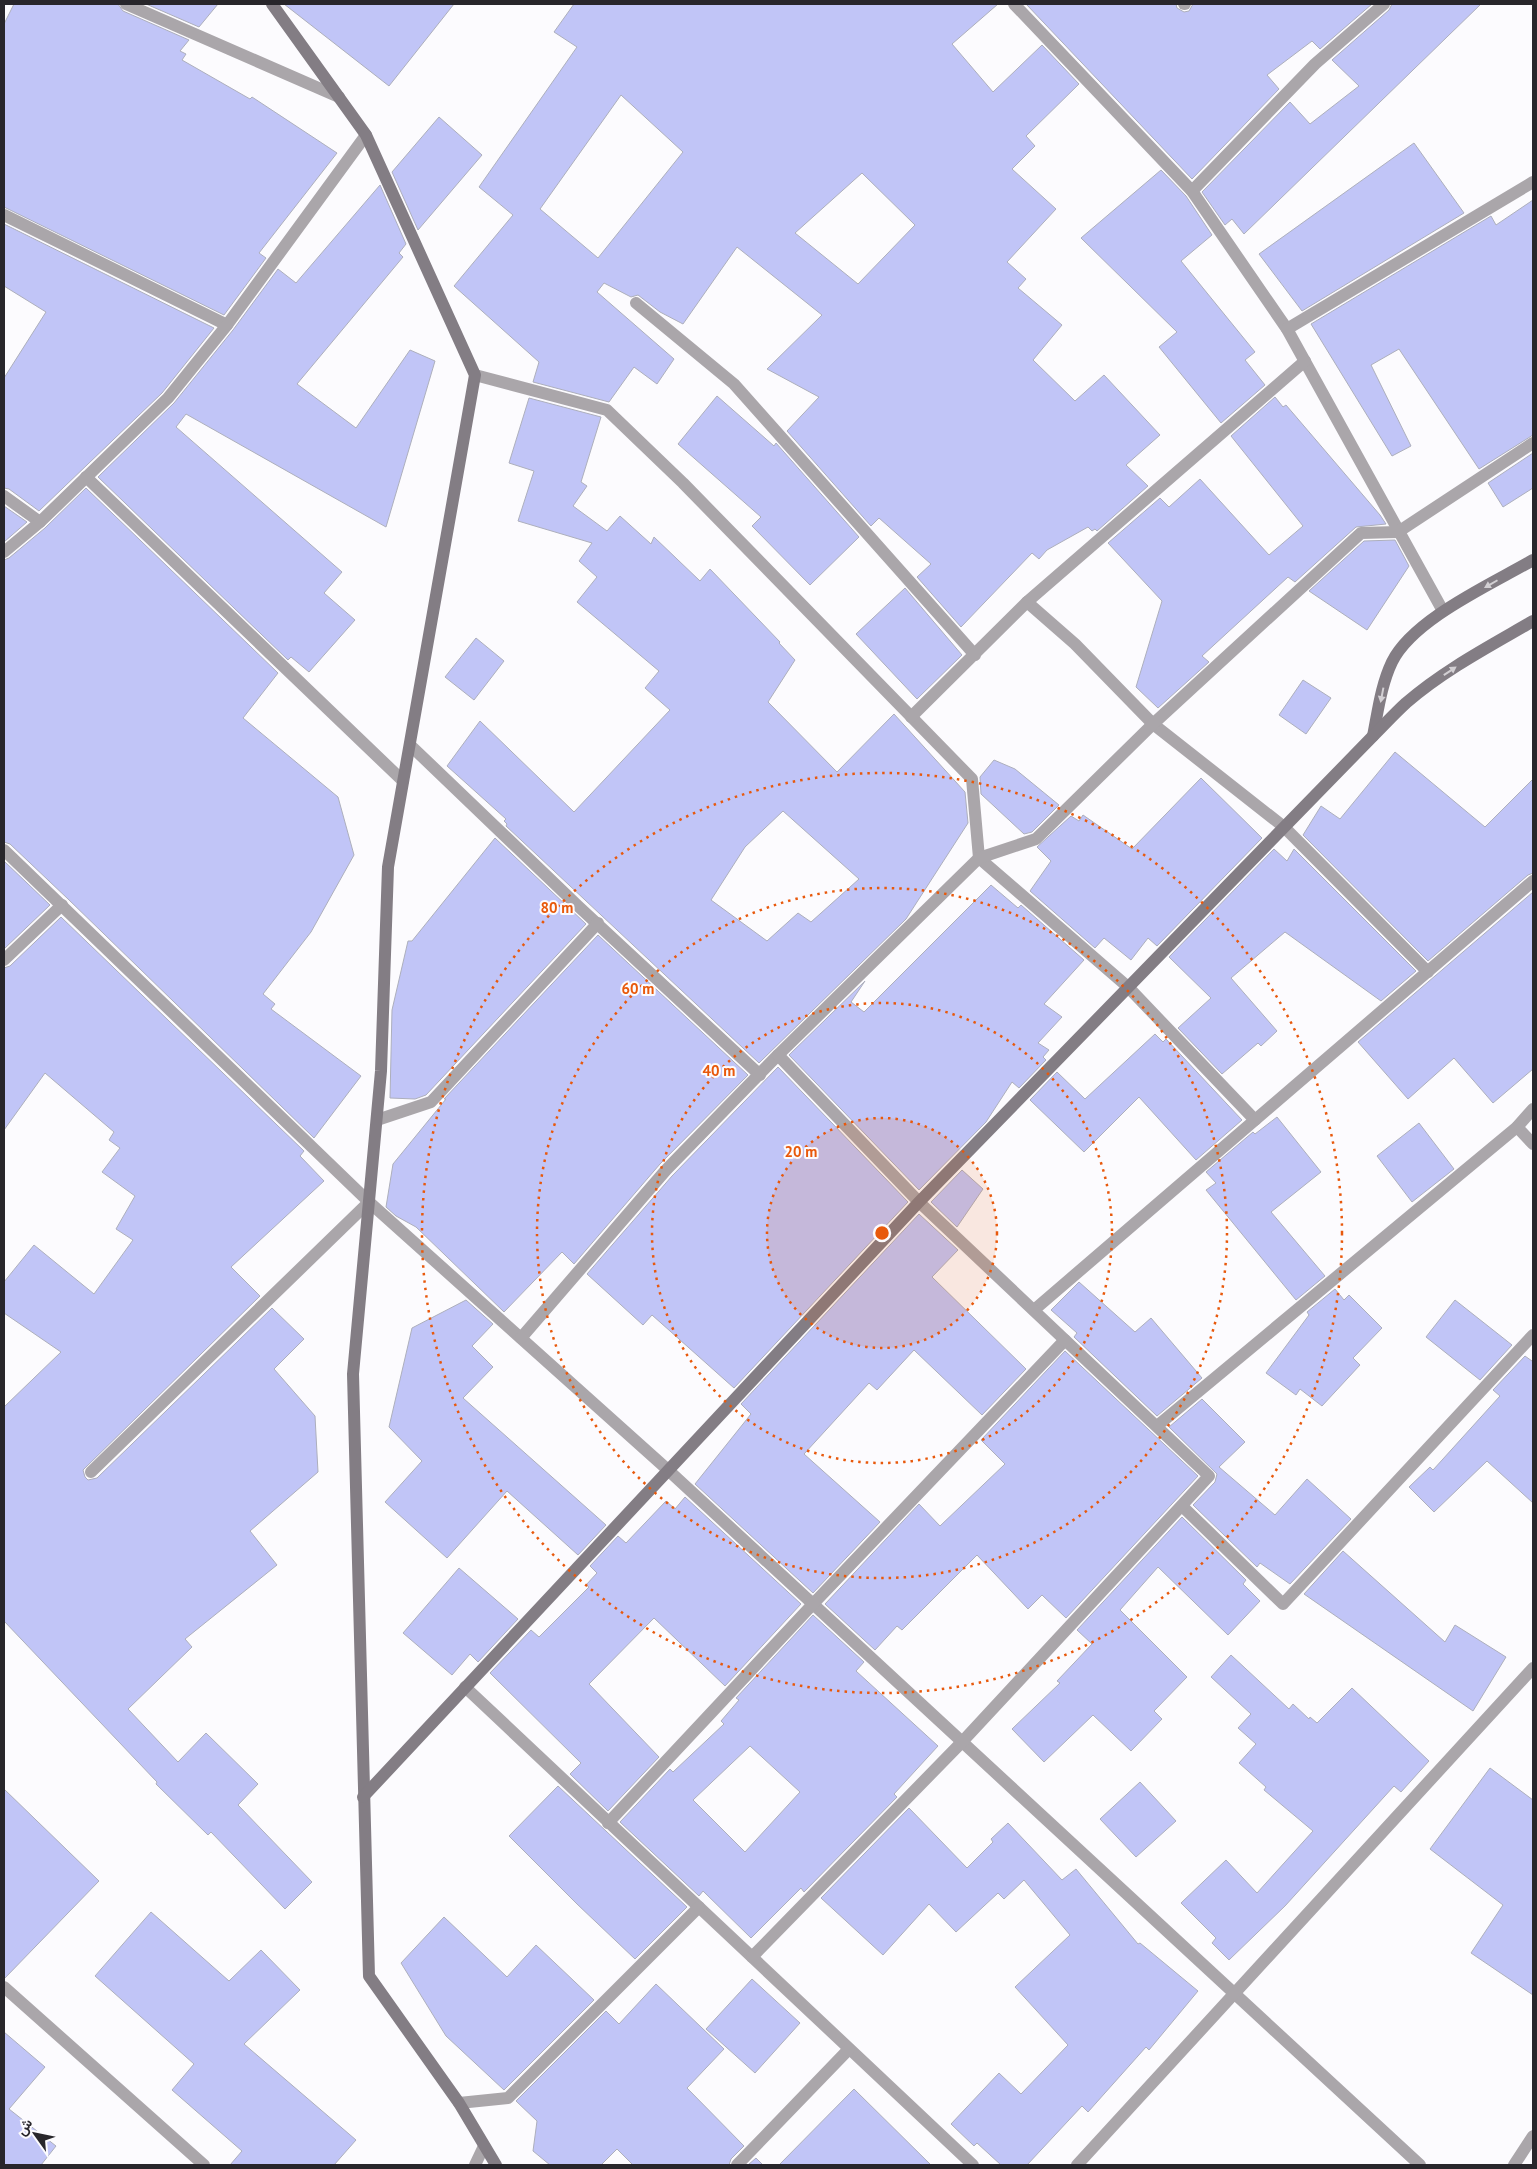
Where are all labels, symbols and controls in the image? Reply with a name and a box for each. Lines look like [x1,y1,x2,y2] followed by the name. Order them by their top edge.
[1484,580,1498,588] one-way arrow
[1444,666,1457,676] one-way arrow
[1377,687,1385,703] one-way arrow
[541,898,573,917] text: 80 m
[622,979,654,998] text: 60 m
[703,1061,735,1080] text: 40 m
[785,1142,817,1161] text: 20 m
[873,1224,891,1242] centre of rings
[10,2109,60,2159] north arrow
[12,2115,36,2139] text: ش

